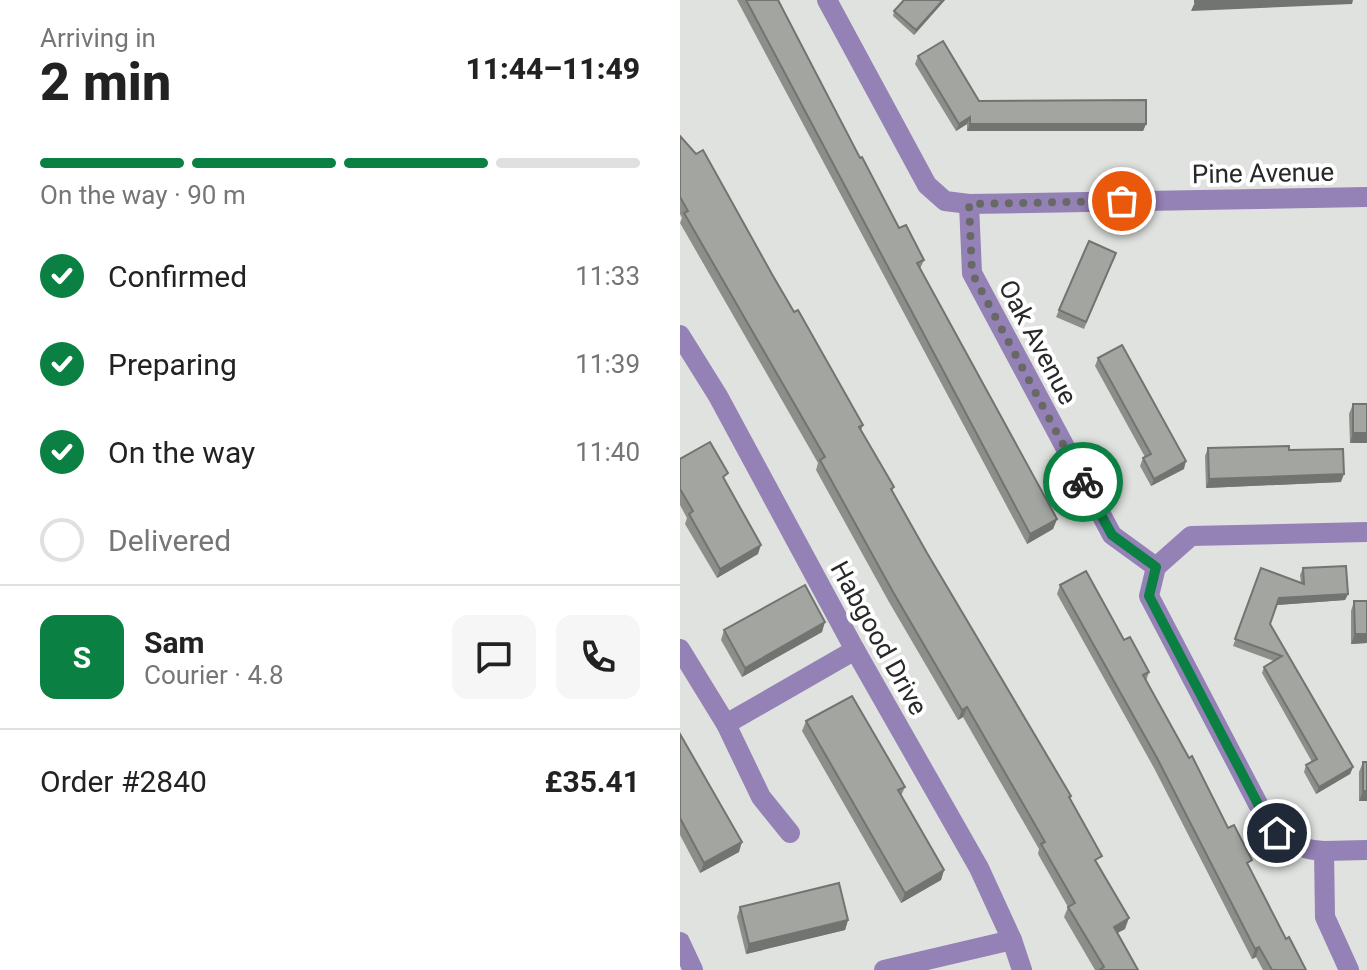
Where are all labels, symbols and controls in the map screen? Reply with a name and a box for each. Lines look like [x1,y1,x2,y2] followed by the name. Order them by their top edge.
[40,23,156,53] text: Arriving in
[465,51,640,86] text: 11:44–11:49
[40,52,171,113] text: 2 min
[1192,157,1334,189] street label: Pine Avenue
[1088,167,1156,235] pin
[1100,179,1144,223] icon: bag
[40,180,246,210] text: On the way · 90 m
[40,254,84,298] icon: check
[108,259,247,294] text: Confirmed
[575,261,640,291] text: 11:33
[993,275,1083,409] street label: Oak Avenue
[40,342,84,386] icon: check
[108,347,237,382] text: Preparing
[575,349,640,379] text: 11:39
[40,430,84,474] icon: check
[108,435,255,470] text: On the way
[575,437,640,467] text: 11:40
[1043,442,1123,522] courier
[1061,460,1105,504] icon: bike
[108,523,231,558] text: Delivered
[824,556,934,720] street label: Habgood Drive
[452,615,536,699] button: chat
[556,615,640,699] button: phone
[144,625,205,660] text: Sam
[73,640,91,675] text: S
[144,660,284,690] text: Courier · 4.8
[40,764,207,799] text: Order #2840
[545,764,640,799] text: £35.41
[1243,799,1311,867] pin
[1255,811,1299,855] icon: home

